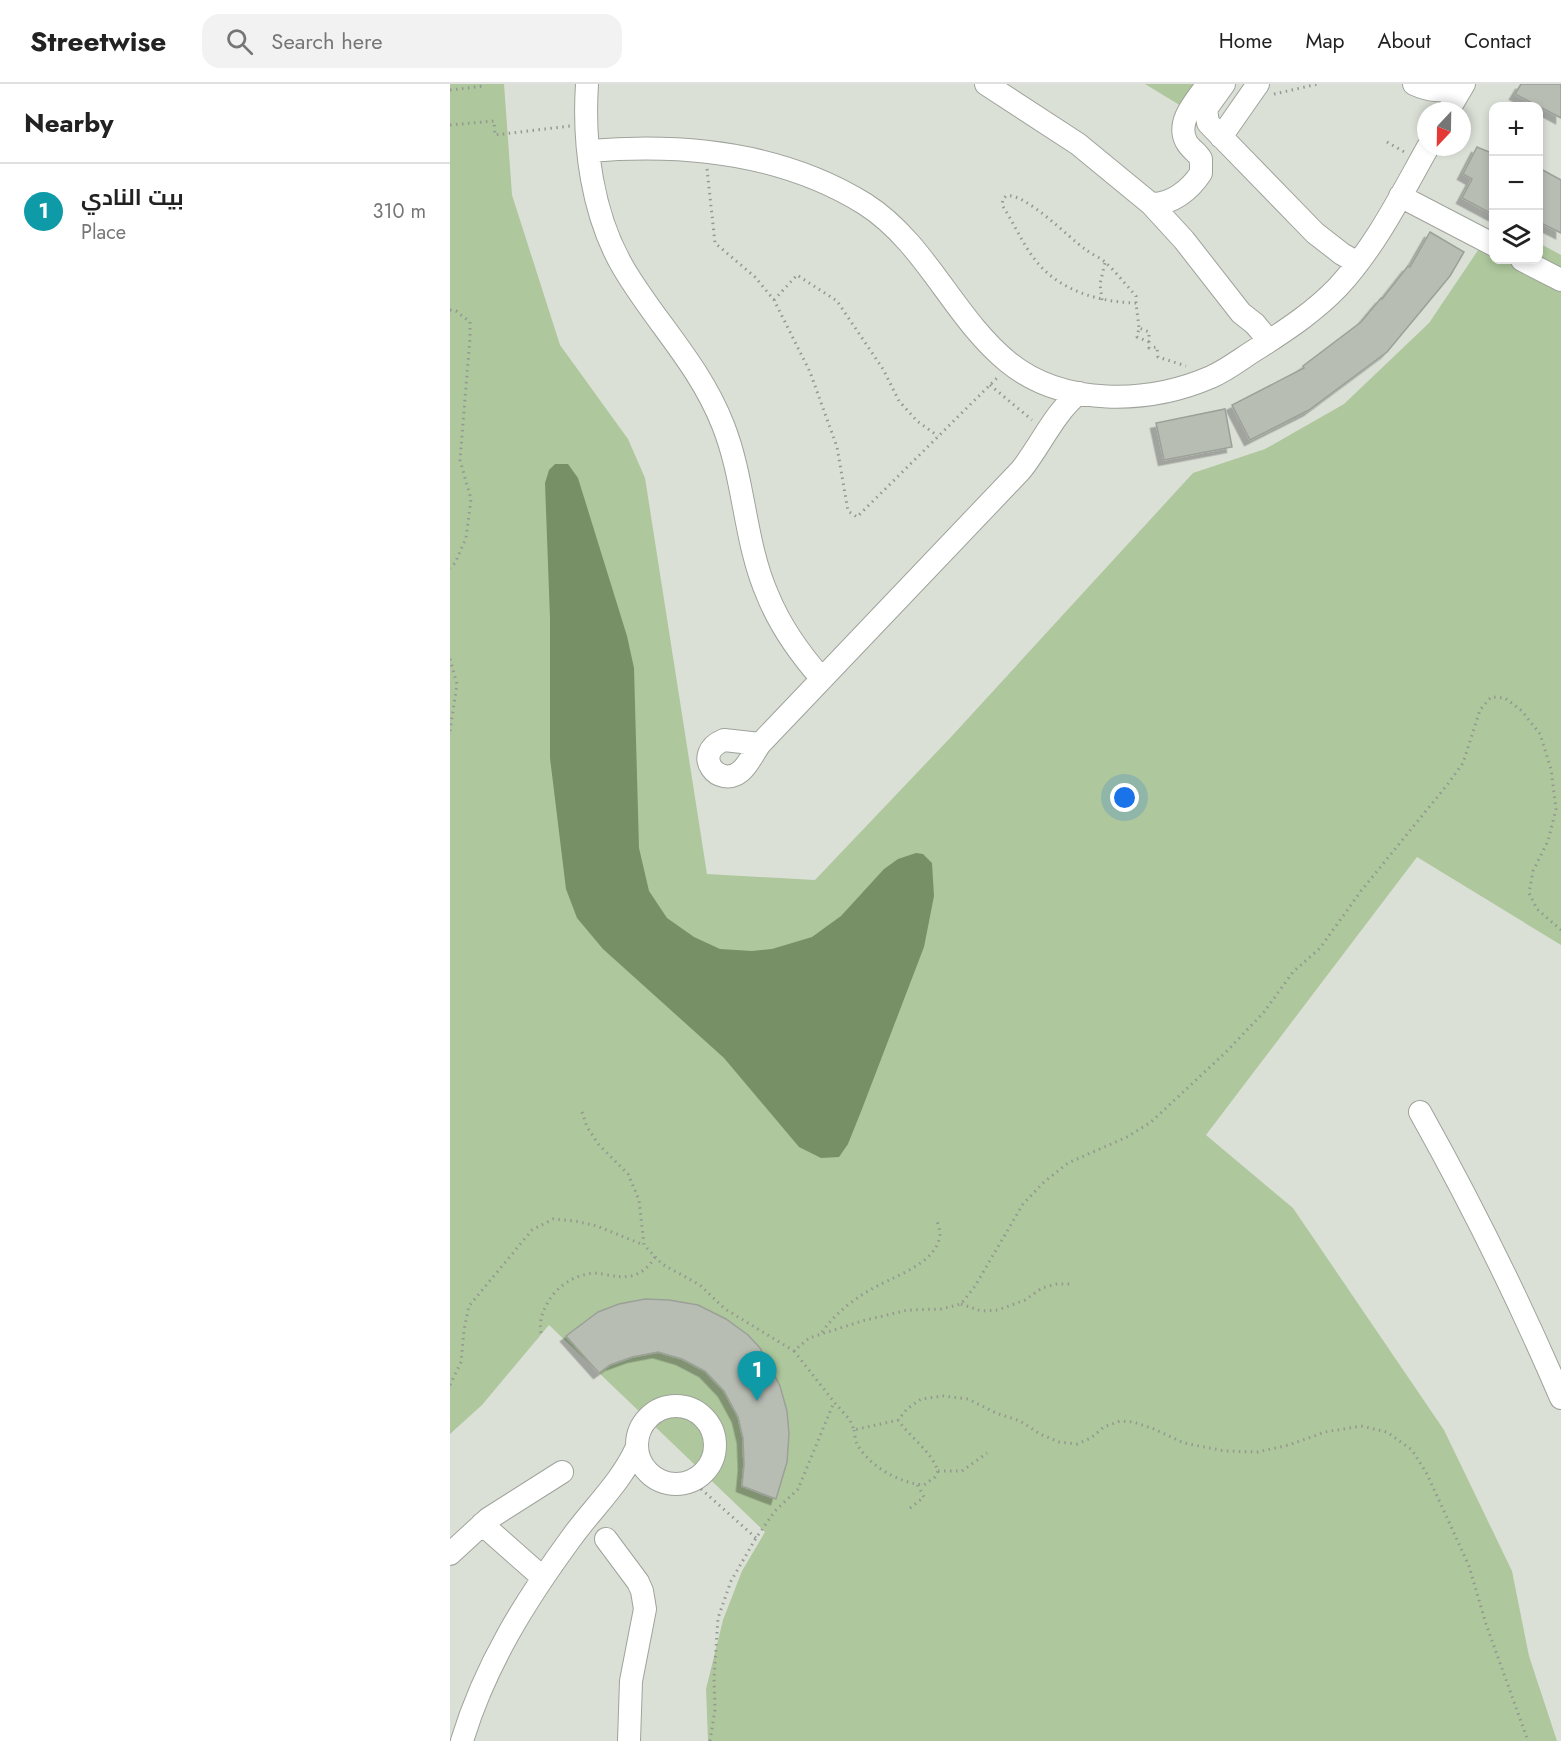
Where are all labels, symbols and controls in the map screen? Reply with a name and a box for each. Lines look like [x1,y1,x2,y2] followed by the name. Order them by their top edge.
[202,14,622,68] search box
[30,21,166,62] text: Streetwise
[223,25,256,58] icon: search
[271,25,383,57] text: Search here
[1219,26,1272,56] text: Home
[1305,26,1345,56] text: Map
[1378,26,1431,56] text: About
[1464,26,1531,56] text: Contact
[1417,102,1471,156] north arrow
[1489,102,1543,264] map controls
[1489,102,1543,156] button: +
[24,104,113,142] text: Nearby
[1489,156,1543,210] button: −
[81,181,184,213] text: بيت النادي
[38,197,49,226] text: 1
[372,197,426,226] text: 310 m
[1489,210,1543,264] button: layers
[81,218,126,247] text: Place
[1110,783,1139,812] your location
[738,1352,776,1401] pin: 1

